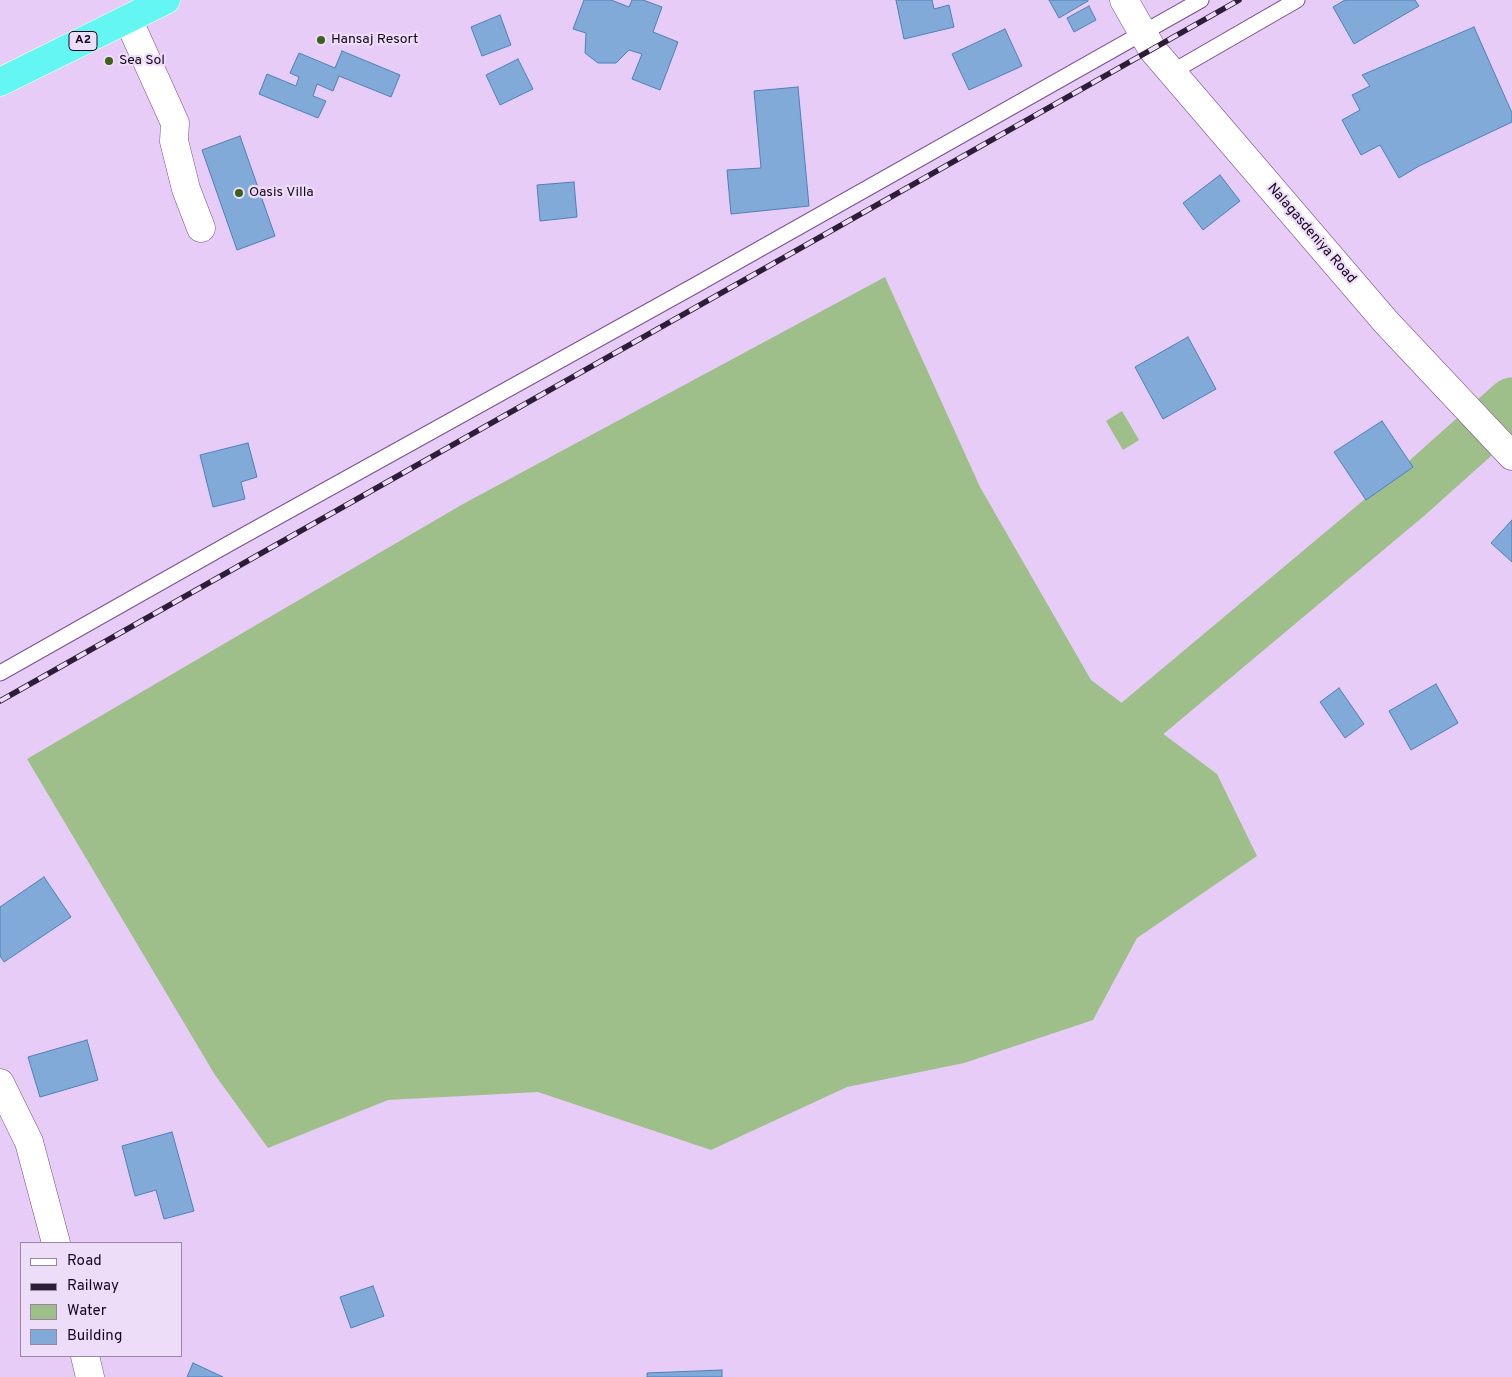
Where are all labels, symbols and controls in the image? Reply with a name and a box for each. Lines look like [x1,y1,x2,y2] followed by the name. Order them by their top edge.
[69,31,97,50] road number: A2
[331,32,418,48] place label: Hansaj Resort
[315,34,327,46] marker: Hansaj Resort
[119,53,165,69] place label: Sea Sol
[103,55,115,67] marker: Sea Sol
[1263,181,1359,287] street label: Nalagasdeniya Road
[249,185,314,201] place label: Oasis Villa
[233,187,245,199] marker: Oasis Villa
[20,1242,182,1357] legend
[67,1252,102,1271] text: Road
[67,1277,119,1296] text: Railway
[67,1302,106,1321] text: Water
[67,1327,122,1346] text: Building

